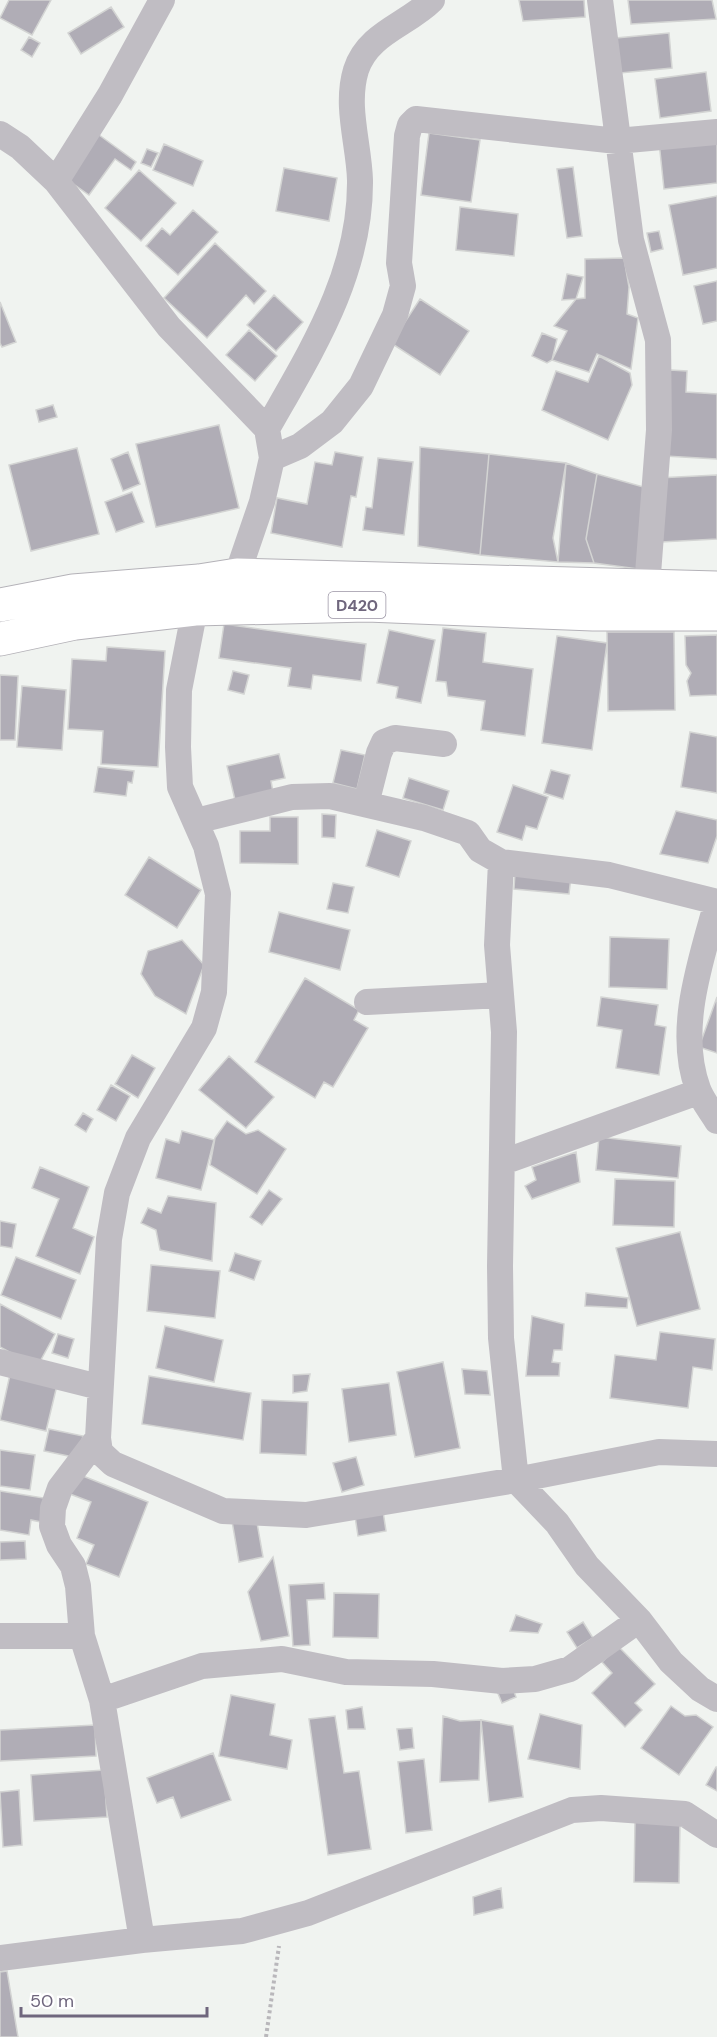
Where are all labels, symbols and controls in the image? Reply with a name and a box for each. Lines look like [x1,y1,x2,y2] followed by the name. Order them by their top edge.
[328,592,386,618] road number: D420
[21,1980,207,2018] scale bar
[30,1989,74,2013] text: 50 m

